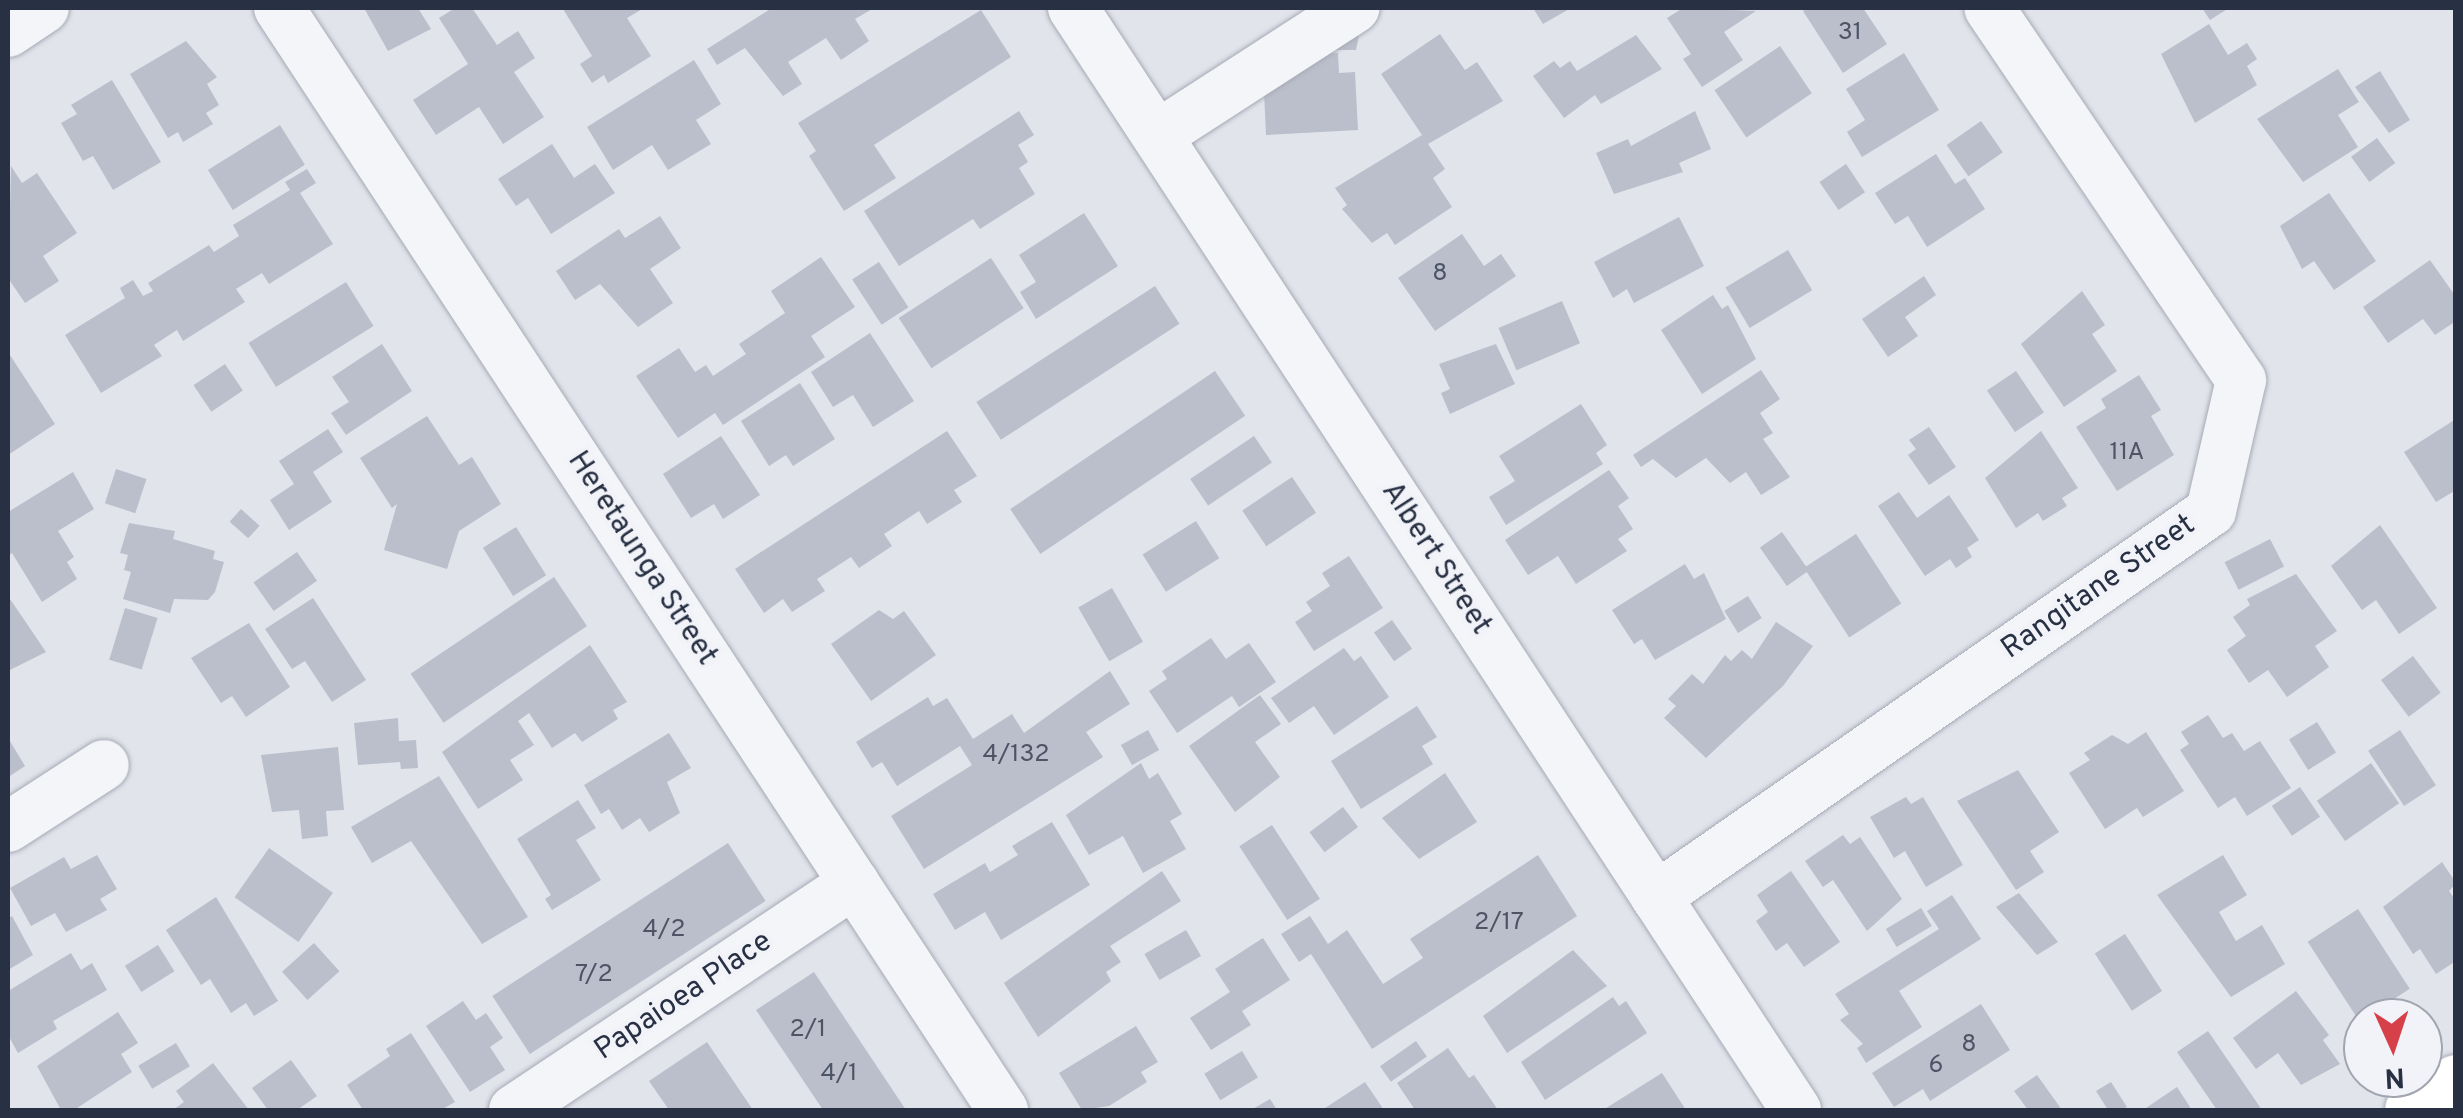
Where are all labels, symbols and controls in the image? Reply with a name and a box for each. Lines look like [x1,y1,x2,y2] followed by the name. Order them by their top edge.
[1838,18,1862,48] house number: 31
[1432,259,1448,289] house number: 8
[2110,438,2144,468] house number: 11A
[558,445,724,673] street label: Heretaunga Street
[1372,476,1498,642] street label: Albert Street
[1995,508,2203,668] street label: Rangitane Street
[983,740,1049,770] house number: 4/132
[1474,908,1524,938] house number: 2/17
[642,915,686,945] house number: 4/2
[589,925,779,1069] street label: Papaioea Place
[575,960,613,990] house number: 7/2
[2343,998,2443,1098] north arrow
[790,1015,826,1045] house number: 2/1
[1961,1030,1977,1060] house number: 8
[1929,1051,1943,1081] house number: 6
[2383,1057,2405,1094] text: N
[820,1059,858,1089] house number: 4/1

